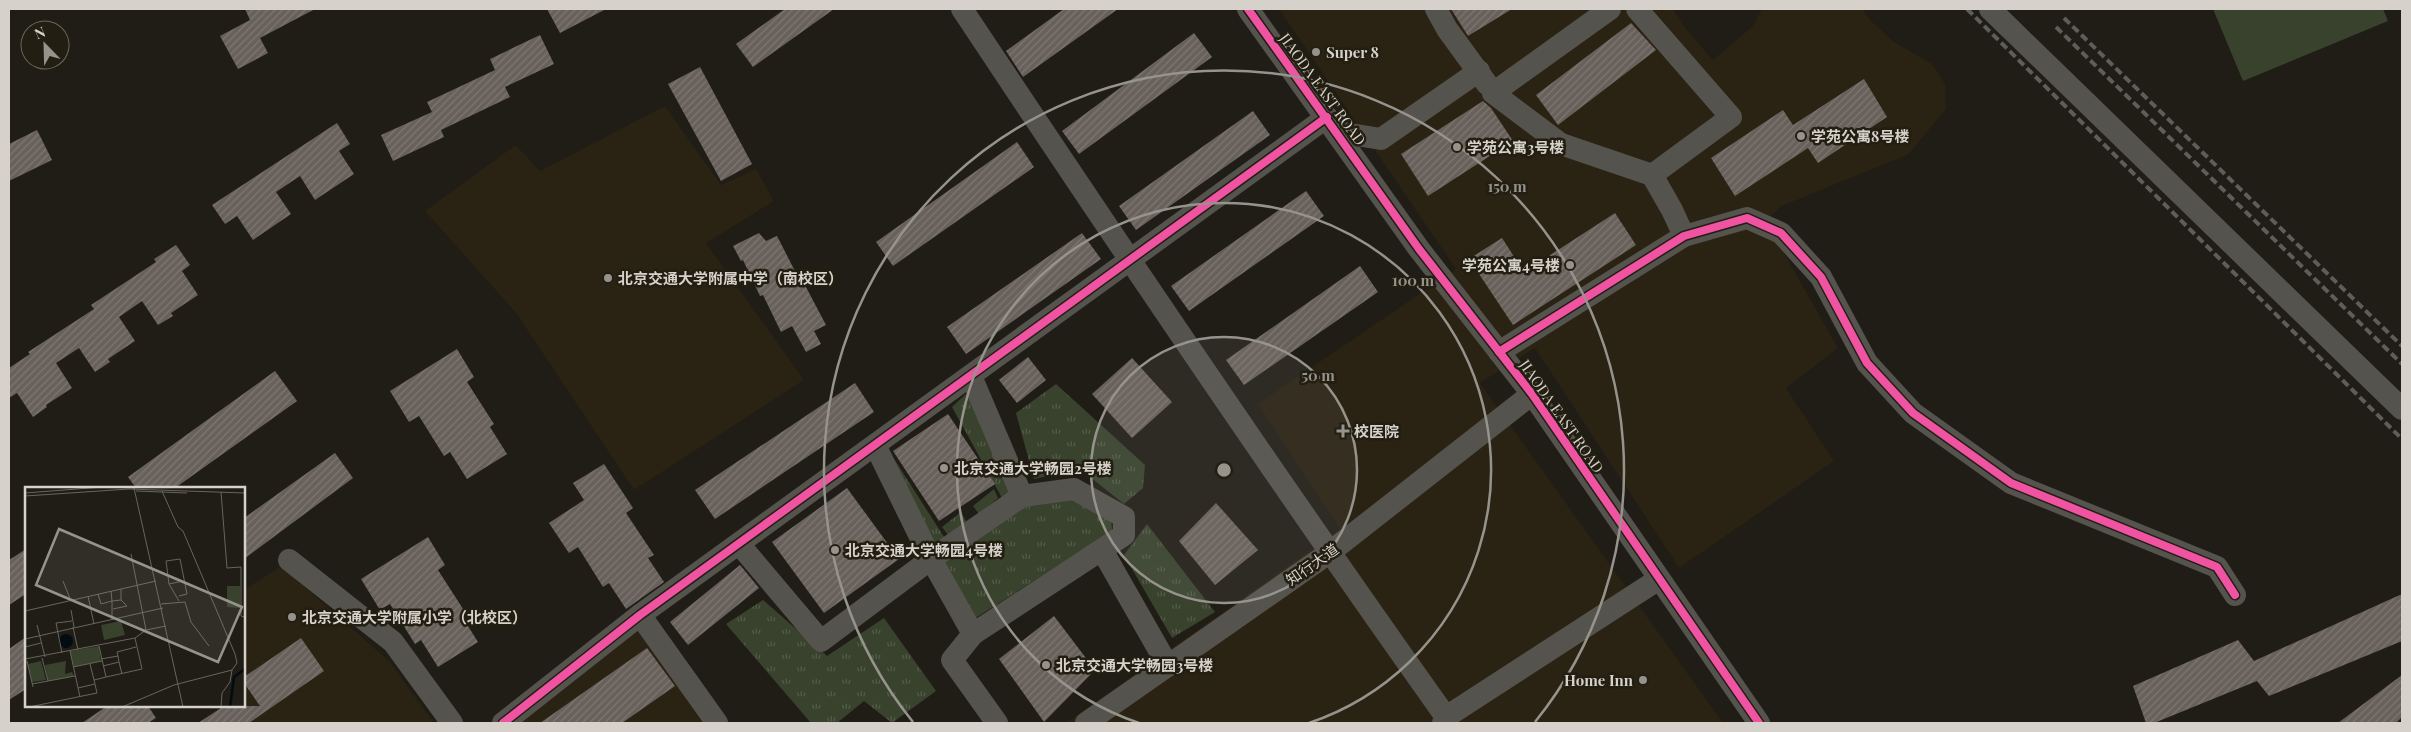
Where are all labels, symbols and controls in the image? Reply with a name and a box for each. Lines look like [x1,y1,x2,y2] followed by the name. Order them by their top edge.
[20,20,70,70] north arrow
[31,22,48,43] text: N
[1275,28,1371,149] street label: JIAODA EAST ROAD
[1326,42,1379,62] place label: Super 8
[1310,46,1322,58] marker: Super 8
[1811,126,1909,146] place label: 学苑公寓8号楼
[1795,130,1807,142] marker: 学苑公寓8号楼
[1467,137,1564,157] place label: 学苑公寓3号楼
[1451,141,1463,153] marker: 学苑公寓3号楼
[1487,176,1527,196] text: 150 m
[1462,255,1560,275] place label: 学苑公寓4号楼
[1564,259,1576,271] marker: 学苑公寓4号楼
[618,268,843,288] place label: 北京交通大学附属中学（南校区）
[1392,270,1435,290] text: 100 m
[602,272,614,284] marker: 北京交通大学附属中学（南校区）
[1515,355,1609,477] street label: JIAODA EAST ROAD
[1301,365,1335,385] text: 50 m
[1354,421,1399,441] place label: 校医院
[1336,424,1350,438] marker: 校医院
[954,458,1112,478] place label: 北京交通大学畅园2号楼
[1215,461,1233,479] centre of rings
[938,462,950,474] marker: 北京交通大学畅园2号楼
[25,487,245,707] inset map
[1282,539,1342,589] street label: 知行大道
[845,540,1003,560] place label: 北京交通大学畅园4号楼
[829,544,841,556] marker: 北京交通大学畅园4号楼
[302,607,527,627] place label: 北京交通大学附属小学（北校区）
[286,611,298,623] marker: 北京交通大学附属小学（北校区）
[1056,655,1213,675] place label: 北京交通大学畅园3号楼
[1040,659,1052,671] marker: 北京交通大学畅园3号楼
[1564,670,1634,690] place label: Home Inn
[1637,674,1649,686] marker: Home Inn

